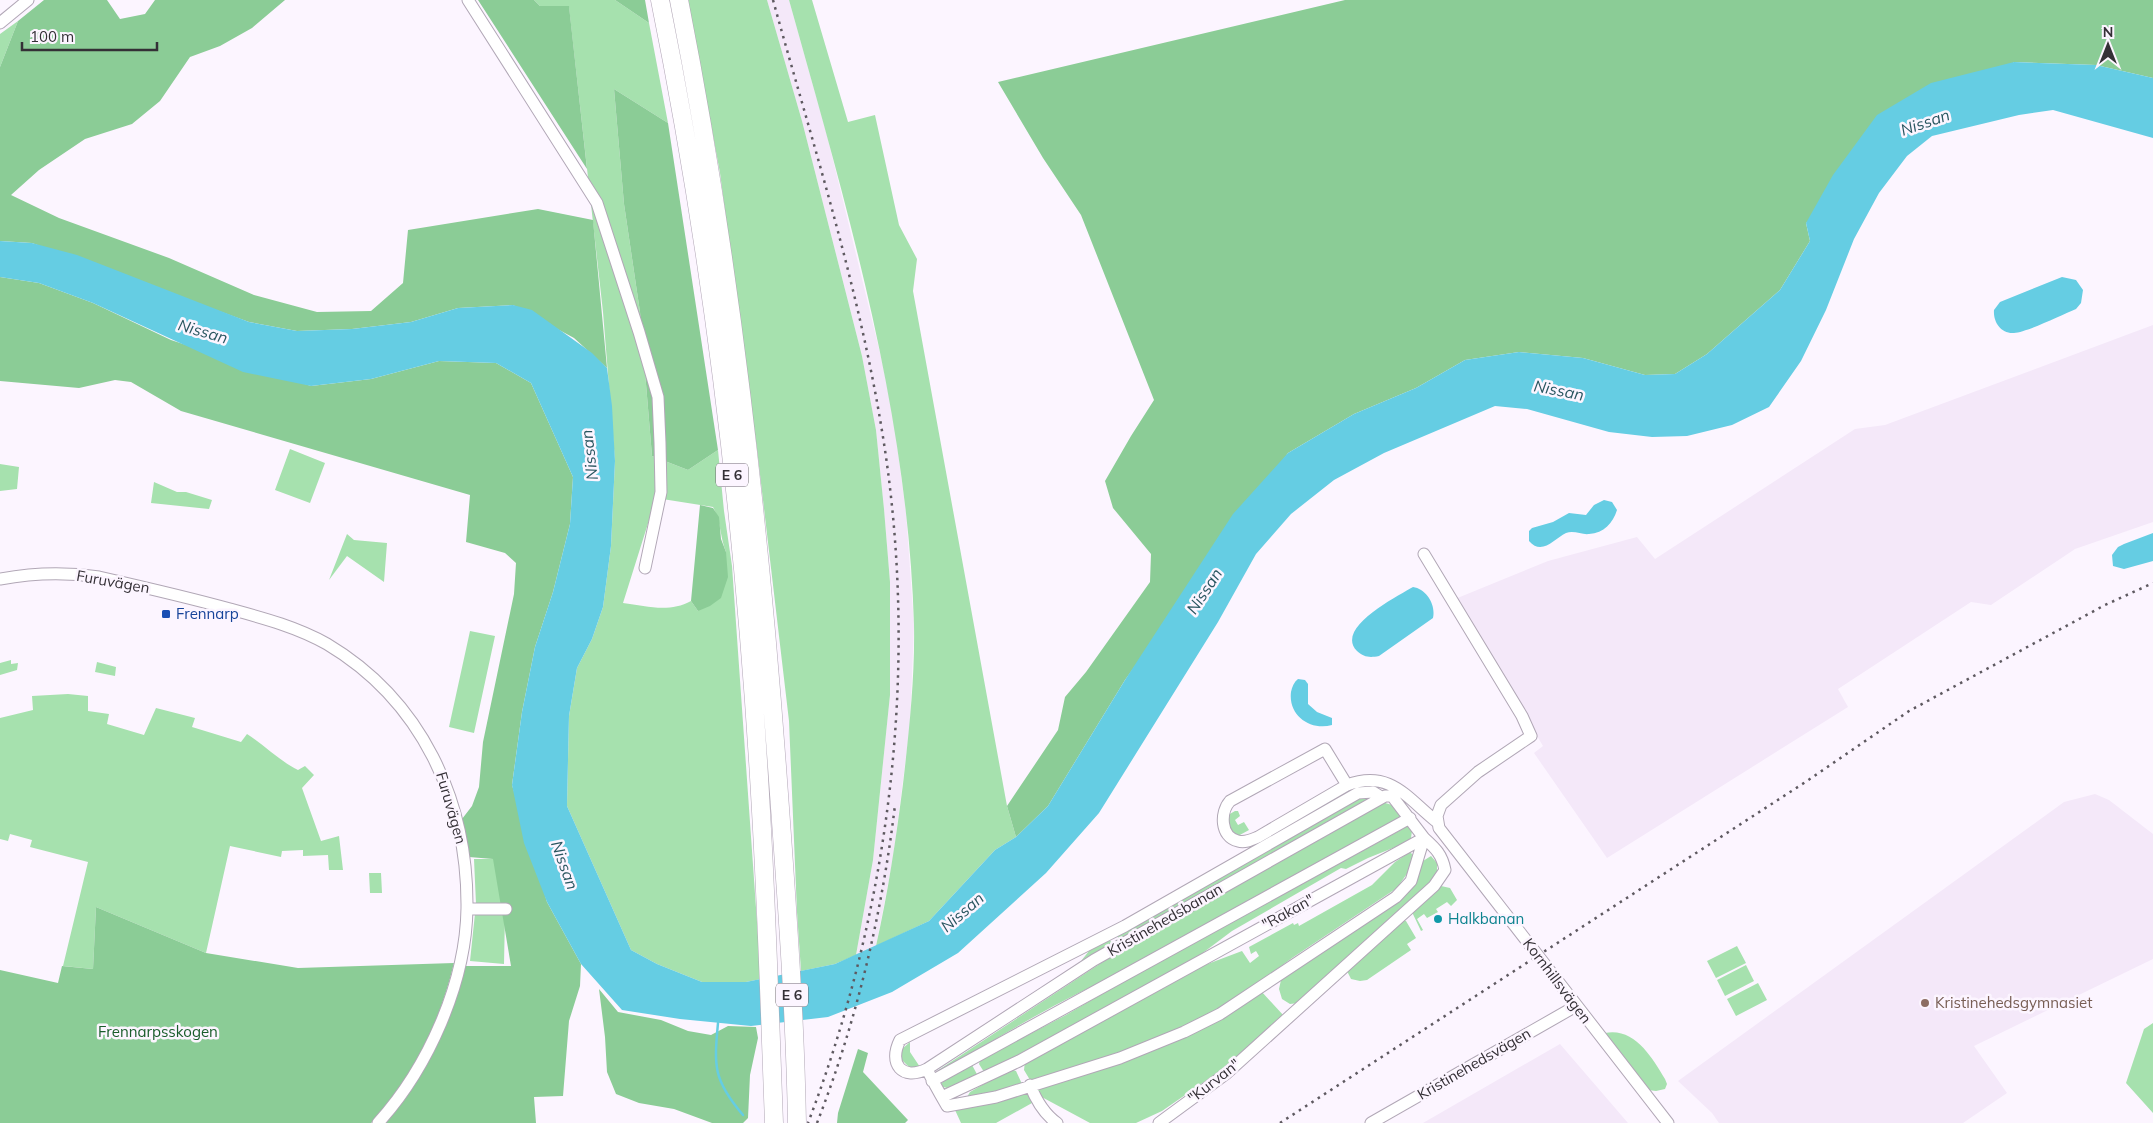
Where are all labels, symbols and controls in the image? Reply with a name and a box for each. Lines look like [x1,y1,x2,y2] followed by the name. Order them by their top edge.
[22,20,158,52] scale bar
[2083,20,2133,70] north arrow
[2103,23,2113,41] text: N
[30,27,74,46] text: 100 m
[1898,104,1952,140] water label: Nissan
[176,314,230,348] water label: Nissan
[1532,375,1586,405] water label: Nissan
[576,429,602,481] water label: Nissan
[716,464,748,486] road number: E 6
[1182,564,1226,618] water label: Nissan
[75,566,151,597] street label: Furuvägen
[176,604,239,623] place label: Frennarp
[160,608,172,620] marker: Frennarp
[432,770,471,846] street label: Furuvägen
[547,838,583,892] water label: Nissan
[1104,879,1226,960] street label: Kristinehedsbanan
[936,888,988,936] water label: Nissan
[1258,890,1317,934] street label: "Rakan"
[1448,909,1524,928] place label: Halkbanan
[1432,913,1444,925] marker: Halkbanan
[1519,934,1596,1027] street label: Kornhillsvägen
[776,984,808,1006] road number: E 6
[1935,993,2092,1012] place label: Kristinehedsgymnasiet
[1919,997,1931,1009] marker: Kristinehedsgymnasiet
[98,1022,218,1041] park label: Frennarpsskogen
[1414,1023,1534,1104] street label: Kristinehedsvägen
[1184,1054,1244,1107] street label: "Kurvan"

